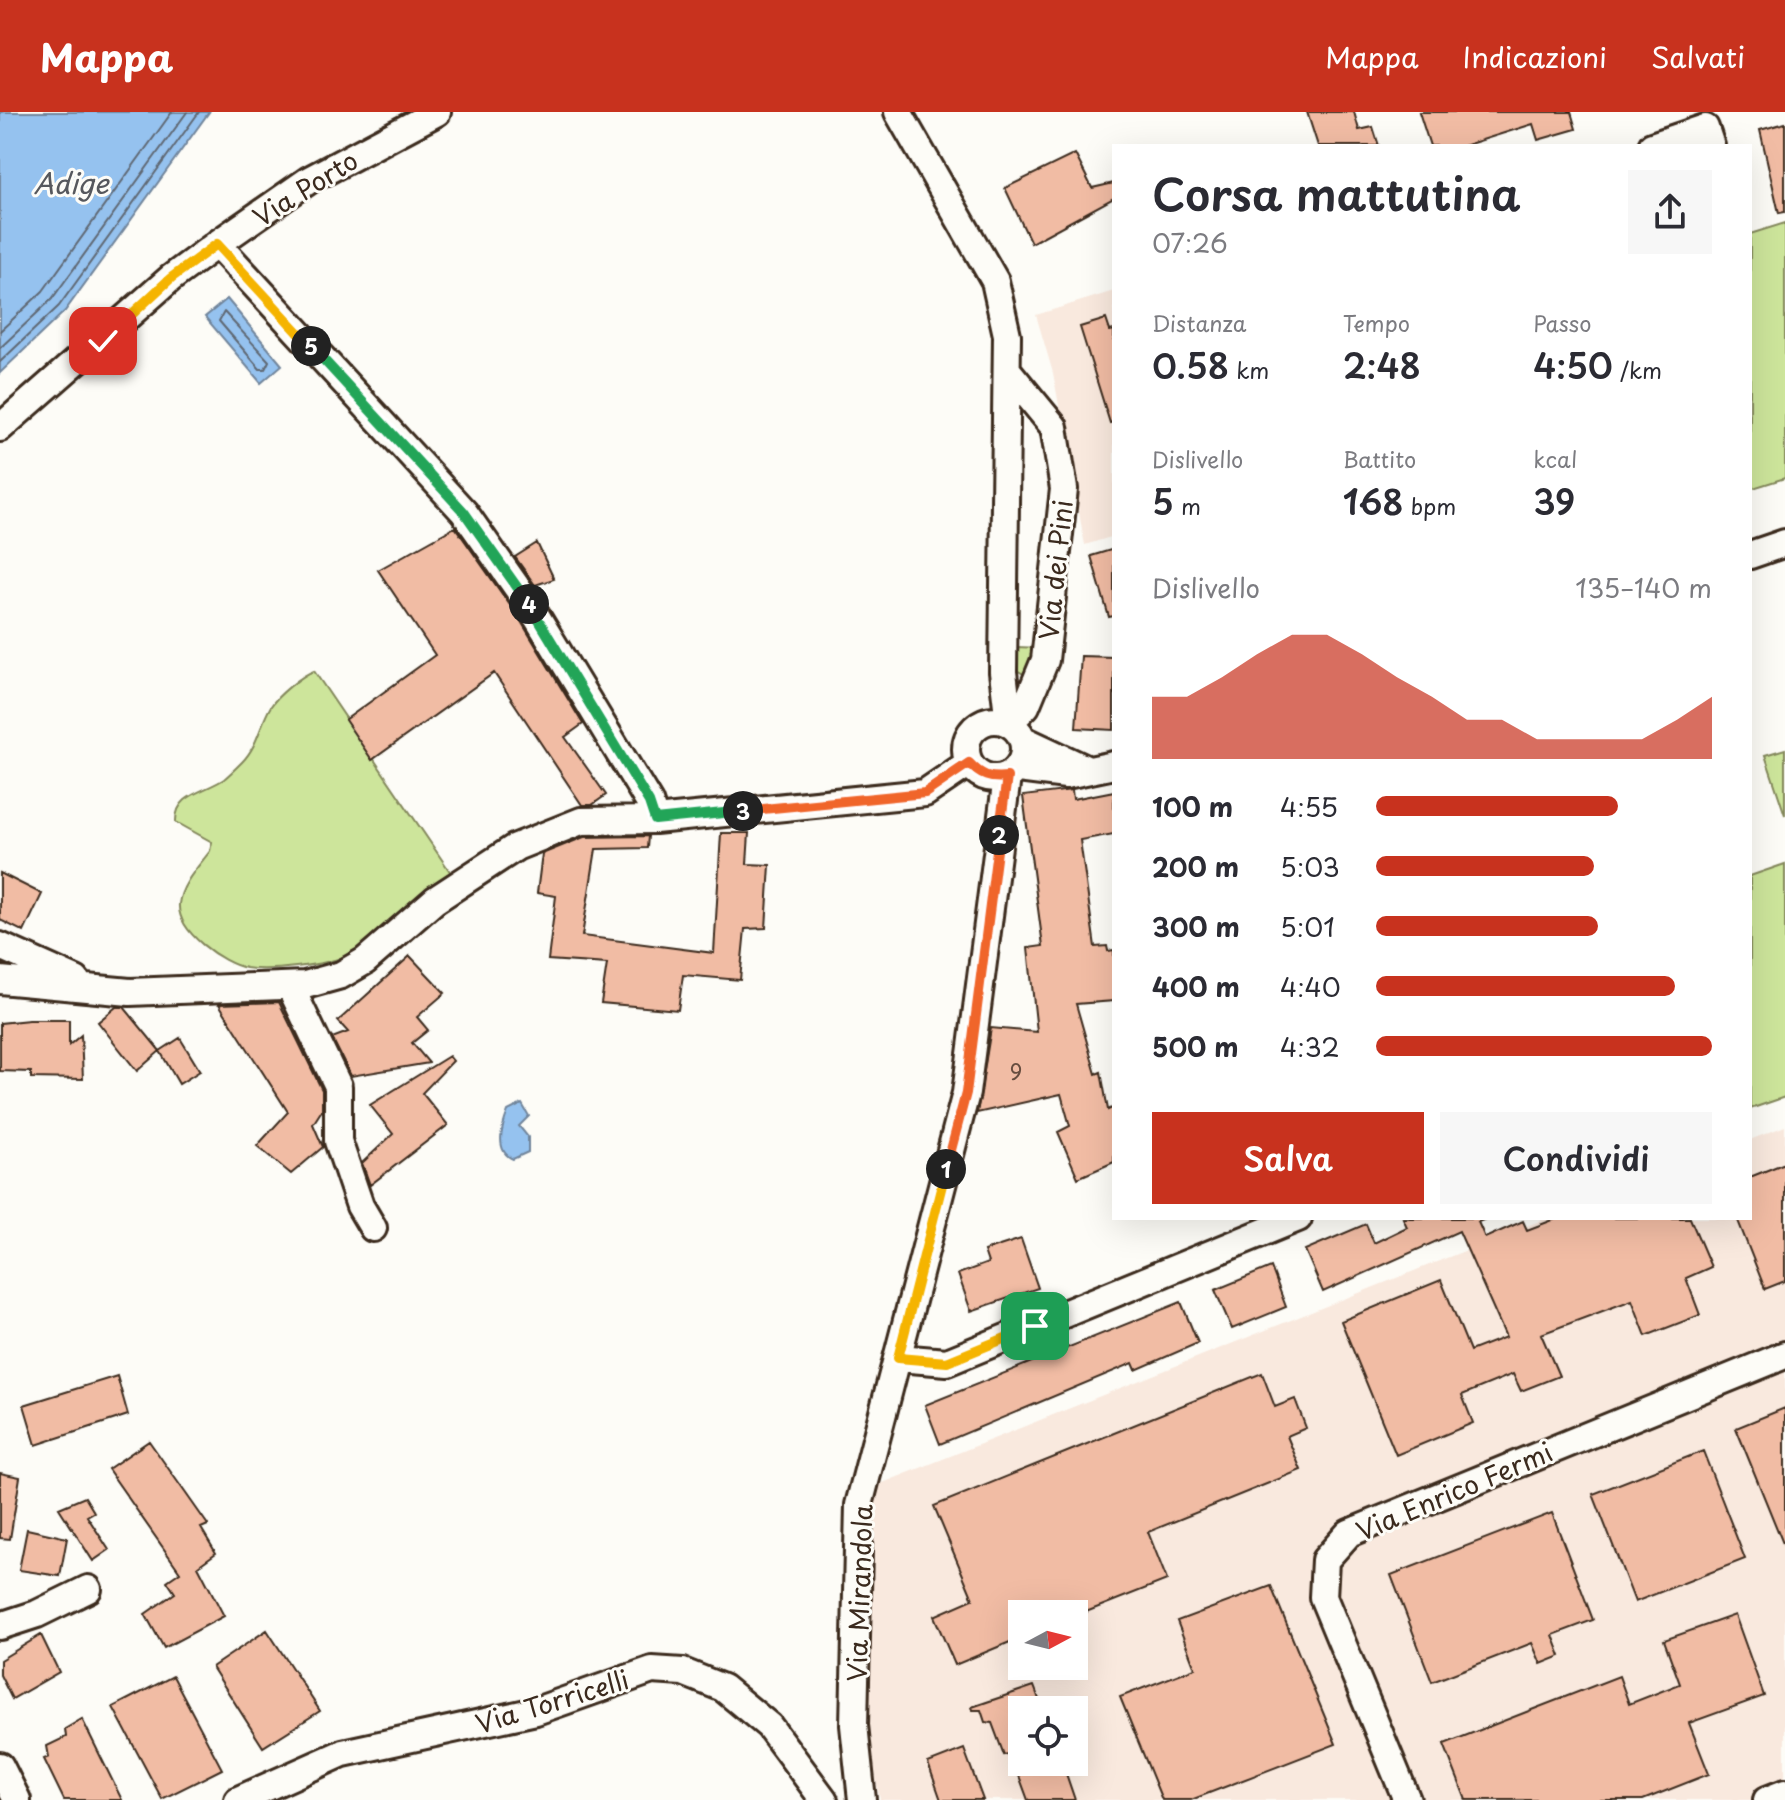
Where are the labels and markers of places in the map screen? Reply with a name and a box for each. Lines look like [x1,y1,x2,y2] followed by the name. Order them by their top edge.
[69,307,137,375] pin
[291,326,331,366] pin: 5
[509,584,549,624] pin: 4
[723,791,763,831] pin: 3
[979,815,1019,855] pin: 2
[926,1149,966,1189] pin: 1
[1001,1292,1069,1360] pin

